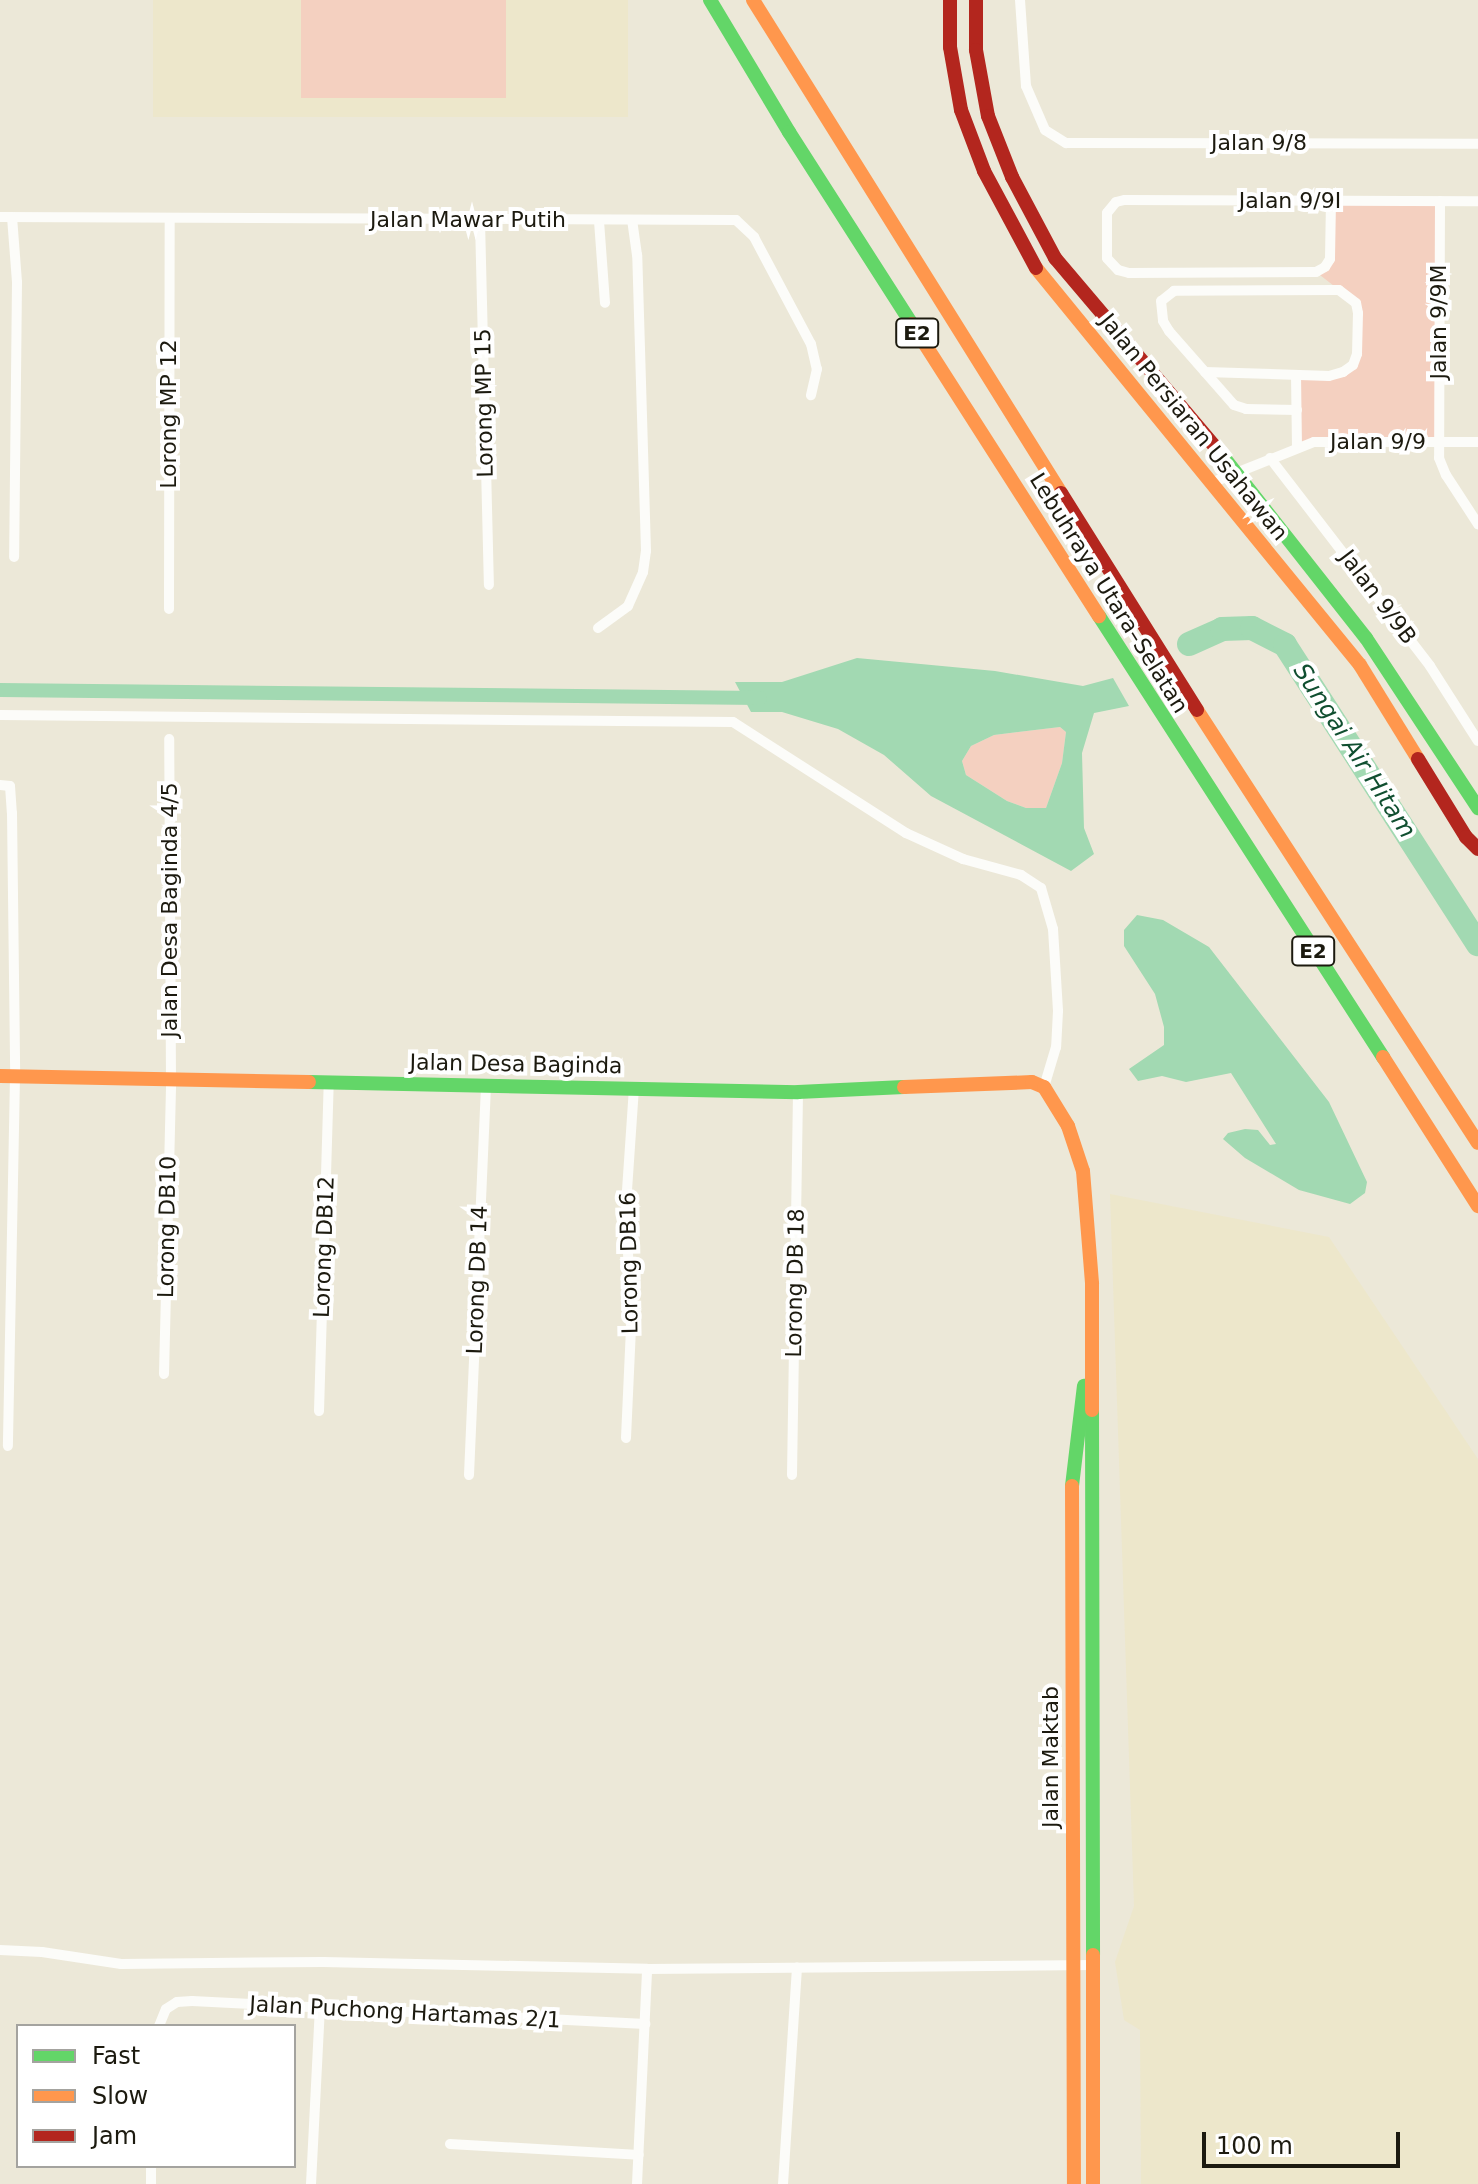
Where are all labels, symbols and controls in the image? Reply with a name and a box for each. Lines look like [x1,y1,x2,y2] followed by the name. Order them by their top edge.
[1211,130,1307,156] street label: Jalan 9/8
[1239,188,1341,214] street label: Jalan 9/9I
[370,207,566,233] street label: Jalan Mawar Putih
[1426,265,1452,379] street label: Jalan 9/9M
[1094,308,1294,546] street label: Jalan Persiaran Usahawan
[895,317,939,349] road number: E2
[469,328,499,478] street label: Lorong MP 15
[156,339,182,489] street label: Lorong MP 12
[1330,429,1426,455] street label: Jalan 9/9
[1024,468,1194,718] street label: Lebuhraya Utara–Selatan
[1334,545,1422,649] street label: Jalan 9/9B
[1287,658,1421,844] water label: Sungai Air Hitam
[157,782,183,1038] street label: Jalan Desa Baginda 4/5
[1291,935,1335,967] road number: E2
[409,1049,623,1079] street label: Jalan Desa Baginda
[153,1156,181,1298] street label: Lorong DB10
[308,1175,340,1319] street label: Lorong DB12
[615,1192,643,1334] street label: Lorong DB16
[461,1205,493,1355] street label: Lorong DB 14
[780,1208,810,1358] street label: Lorong DB 18
[1038,1686,1064,1828] street label: Jalan Maktab
[249,1991,561,2033] street label: Jalan Puchong Hartamas 2/1
[16,2024,296,2168] legend
[92,2042,140,2070] text: Fast
[92,2082,148,2110] text: Slow
[1206,2116,1404,2166] scale bar
[92,2122,137,2150] text: Jam
[1216,2132,1293,2160] text: 100 m

